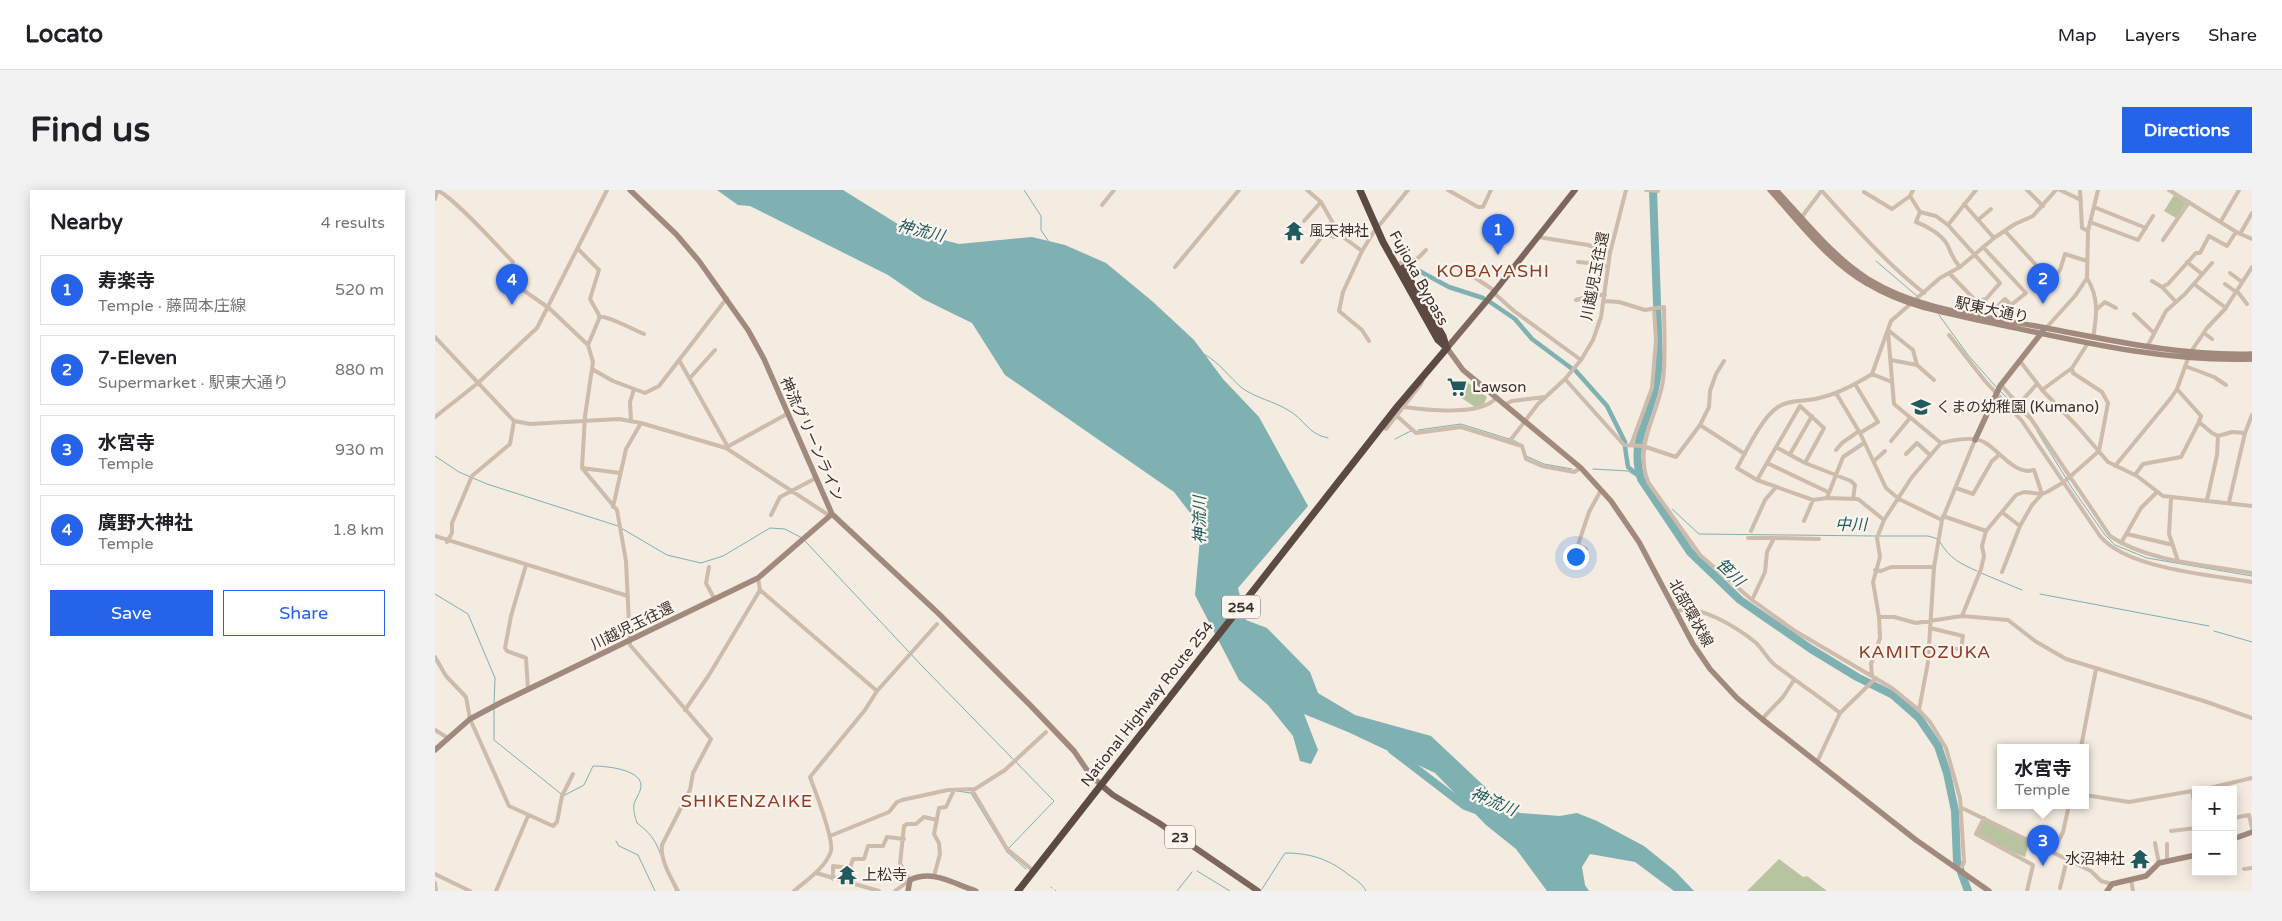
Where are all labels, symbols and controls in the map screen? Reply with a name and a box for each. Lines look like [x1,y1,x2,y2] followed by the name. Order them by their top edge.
[25,20,103,49] text: Locato
[2058,24,2097,46] text: Map
[2125,24,2180,46] text: Layers
[2208,24,2257,46] text: Share
[2122,107,2252,153] button: Directions
[30,109,150,151] text: Find us
[50,210,123,235] text: Nearby
[321,213,385,233] text: 4 results
[1482,214,1514,255] pin: 1
[895,215,948,247] water label: 神流川
[1283,220,1305,242] temple icon: 風天神社
[1309,222,1369,240] place label: 風天神社
[1386,228,1452,328] street label: Fujioka Bypass
[1578,230,1612,322] street label: 川越児玉往還
[1436,260,1550,282] district label: KOBAYASHI
[2027,263,2059,304] pin: 2
[496,264,528,305] pin: 4
[98,270,155,292] text: 寿楽寺
[62,280,72,300] text: 1
[335,280,384,300] text: 520 m
[1953,293,2031,327] street label: 駅東大通り
[98,296,246,316] text: Temple · 藤岡本庄線
[98,347,177,369] text: 7-Eleven
[62,360,72,380] text: 2
[335,360,384,380] text: 880 m
[98,373,289,393] text: Supermarket · 駅東大通り
[776,374,848,504] street label: 神流グリーンライン
[1446,376,1468,398] supermarket icon: Lawson
[1472,378,1526,396] place label: Lawson
[1910,396,1932,418] school or university icon: くまの幼稚園 (Kumano)
[1936,398,2099,416] place label: くまの幼稚園 (Kumano)
[98,432,155,454] text: 水宮寺
[62,440,72,460] text: 3
[335,440,384,460] text: 930 m
[98,454,154,474] text: Temple
[1190,494,1210,544] water label: 神流川
[98,512,193,534] text: 廣野大神社
[1835,515,1869,535] water label: 中川
[62,520,72,540] text: 4
[332,520,384,540] text: 1.8 km
[98,534,154,554] text: Temple
[1563,544,1589,570] your location
[1712,554,1750,592] water label: 笹川
[1665,576,1717,650] street label: 北部環状線
[50,590,213,636] button: Save
[223,590,385,636] button: Share
[1222,596,1260,618] road number: 254
[588,598,676,654] street label: 川越児玉往還
[1077,618,1217,790] street label: National Highway Route 254
[1858,641,1992,663] district label: KAMITOZUKA
[1997,744,2089,809] popup
[2014,758,2072,780] text: 水宮寺
[2014,780,2070,800] text: Temple
[1468,783,1521,821] water label: 神流川
[2192,786,2237,876] map controls
[2192,786,2237,831] button: +
[681,790,813,812] district label: SHIKENZAIKE
[2027,825,2059,866] pin: 3
[1165,826,1195,849] road number: 23
[2192,831,2237,876] button: −
[2129,848,2151,870] temple icon: 水沼神社
[2065,850,2125,868] place label: 水沼神社
[836,864,858,886] temple icon: 上松寺
[862,866,907,884] place label: 上松寺

